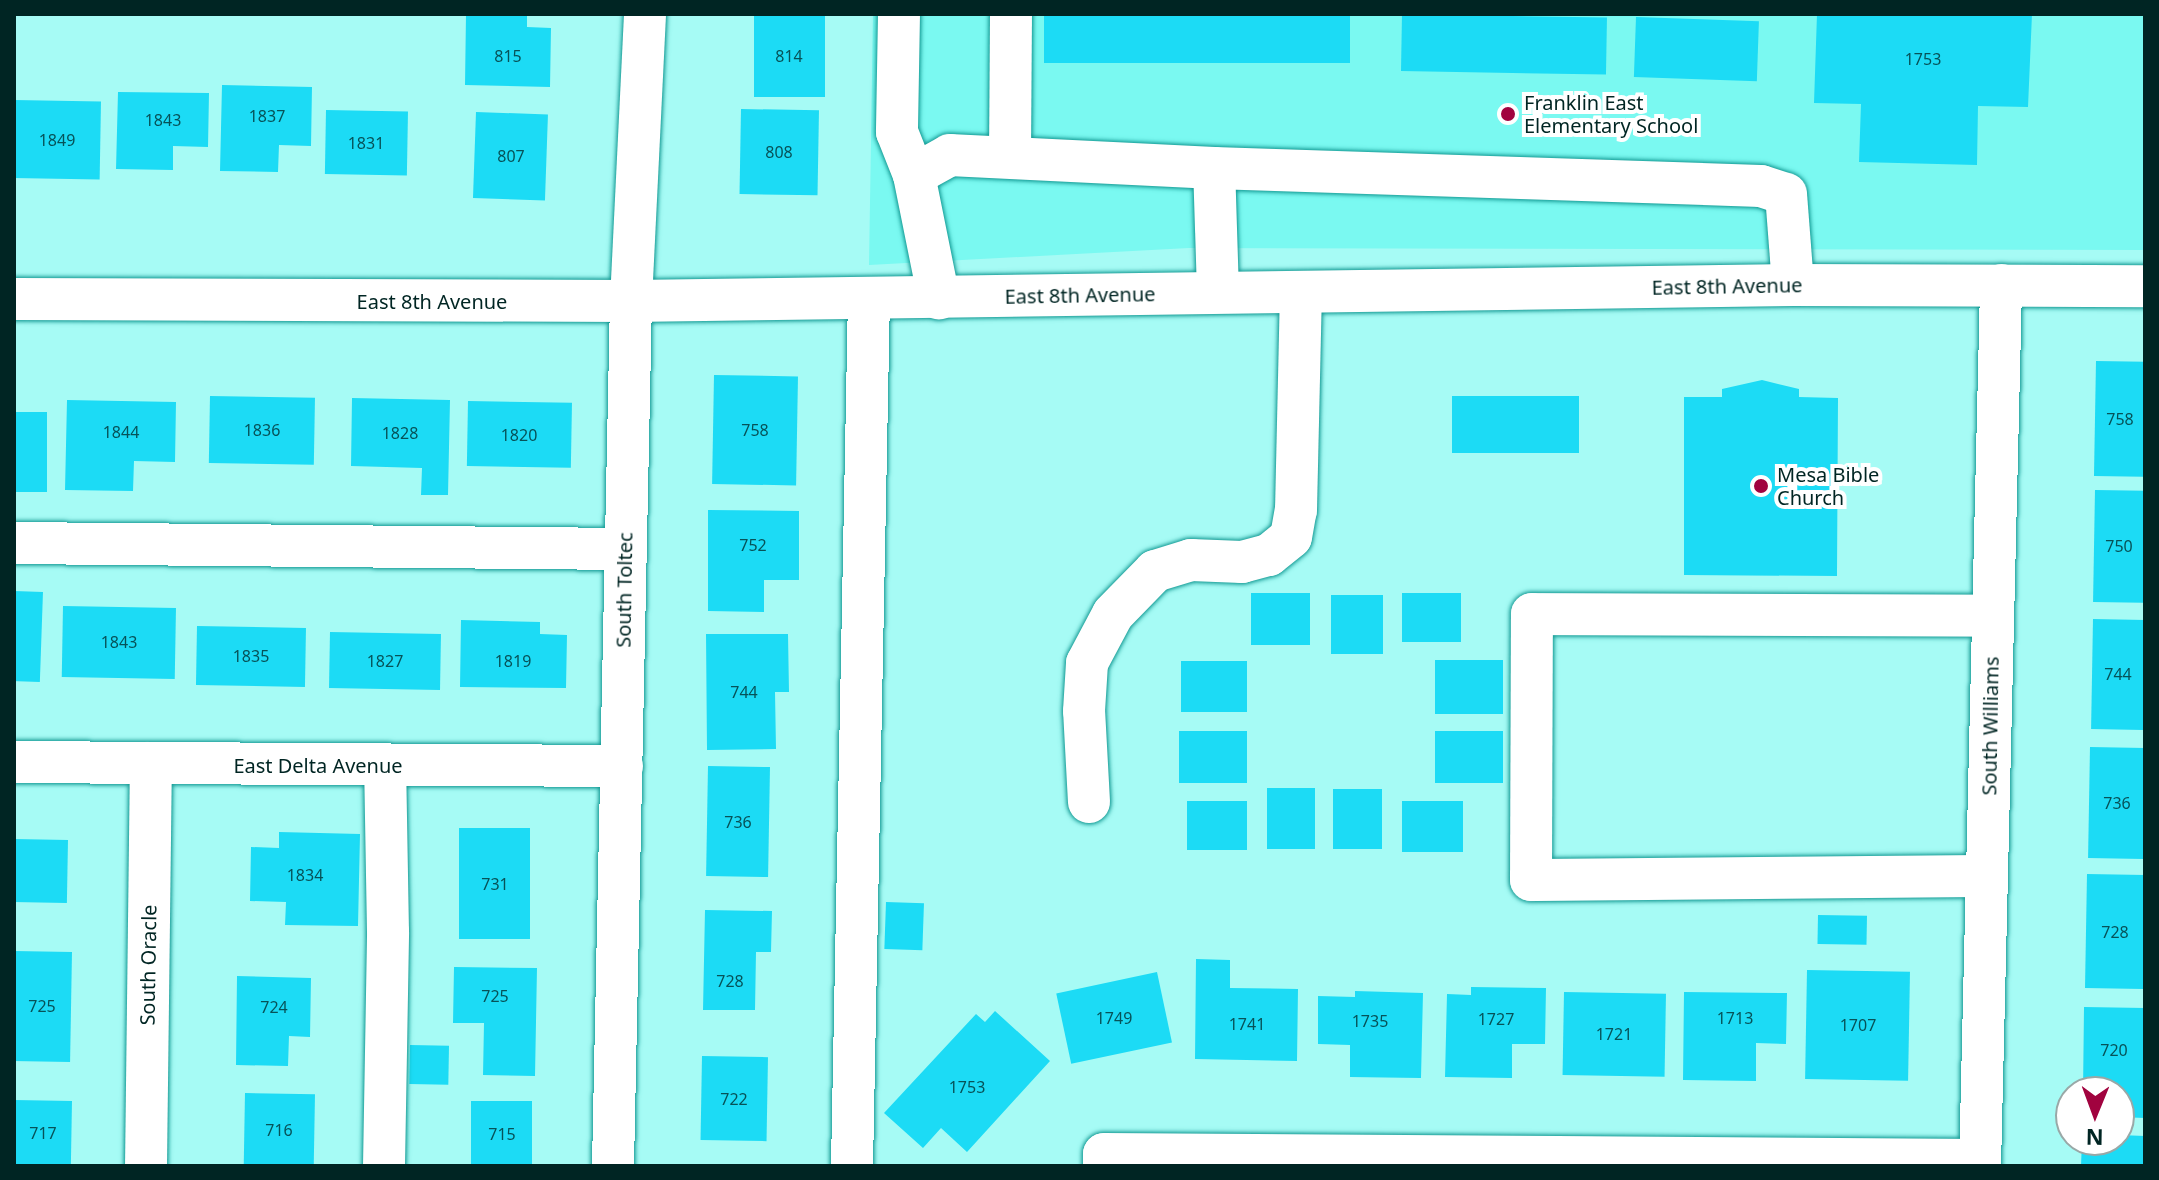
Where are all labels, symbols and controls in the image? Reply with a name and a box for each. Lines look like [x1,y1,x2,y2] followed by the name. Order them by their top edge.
[494,46,522,66] house number: 815
[775,46,803,66] house number: 814
[1905,49,1941,69] house number: 1753
[1524,90,1698,137] place label: Franklin East Elementary School
[1499,105,1517,123] marker: Franklin East Elementary School
[249,106,285,126] house number: 1837
[145,110,181,130] house number: 1843
[39,130,75,150] house number: 1849
[348,133,384,153] house number: 1831
[765,142,793,162] house number: 808
[497,146,525,166] house number: 807
[1651,273,1803,299] street label: East 8th Avenue
[1004,282,1156,308] street label: East 8th Avenue
[357,289,507,313] street label: East 8th Avenue
[2106,409,2134,429] house number: 758
[244,420,280,440] house number: 1836
[741,420,769,440] house number: 758
[103,422,139,442] house number: 1844
[382,423,418,443] house number: 1828
[501,425,537,445] house number: 1820
[1777,462,1879,509] place label: Mesa Bible Church
[1752,477,1770,495] marker: Mesa Bible Church
[611,532,637,648] street label: South Toltec
[739,535,767,555] house number: 752
[2105,536,2133,556] house number: 750
[101,632,137,652] house number: 1843
[233,646,269,666] house number: 1835
[367,651,403,671] house number: 1827
[495,651,531,671] house number: 1819
[1977,656,2003,796] street label: South Williams
[2104,664,2132,684] house number: 744
[730,682,758,702] house number: 744
[233,753,403,777] street label: East Delta Avenue
[2103,793,2131,813] house number: 736
[724,812,752,832] house number: 736
[287,865,323,885] house number: 1834
[481,874,509,894] house number: 731
[135,904,161,1026] street label: South Oracle
[2101,922,2129,942] house number: 728
[716,971,744,991] house number: 728
[481,986,509,1006] house number: 725
[28,996,56,1016] house number: 725
[260,997,288,1017] house number: 724
[1096,1008,1132,1028] house number: 1749
[1717,1008,1753,1028] house number: 1713
[1478,1009,1514,1029] house number: 1727
[1352,1011,1388,1031] house number: 1735
[1229,1014,1265,1034] house number: 1741
[1840,1015,1876,1035] house number: 1707
[1596,1024,1632,1044] house number: 1721
[2100,1040,2128,1060] house number: 720
[2055,1076,2135,1156] north arrow
[949,1077,985,1097] house number: 1753
[720,1089,748,1109] house number: 722
[265,1120,293,1140] house number: 716
[29,1123,57,1143] house number: 717
[2085,1123,2104,1153] text: N
[488,1124,516,1144] house number: 715

